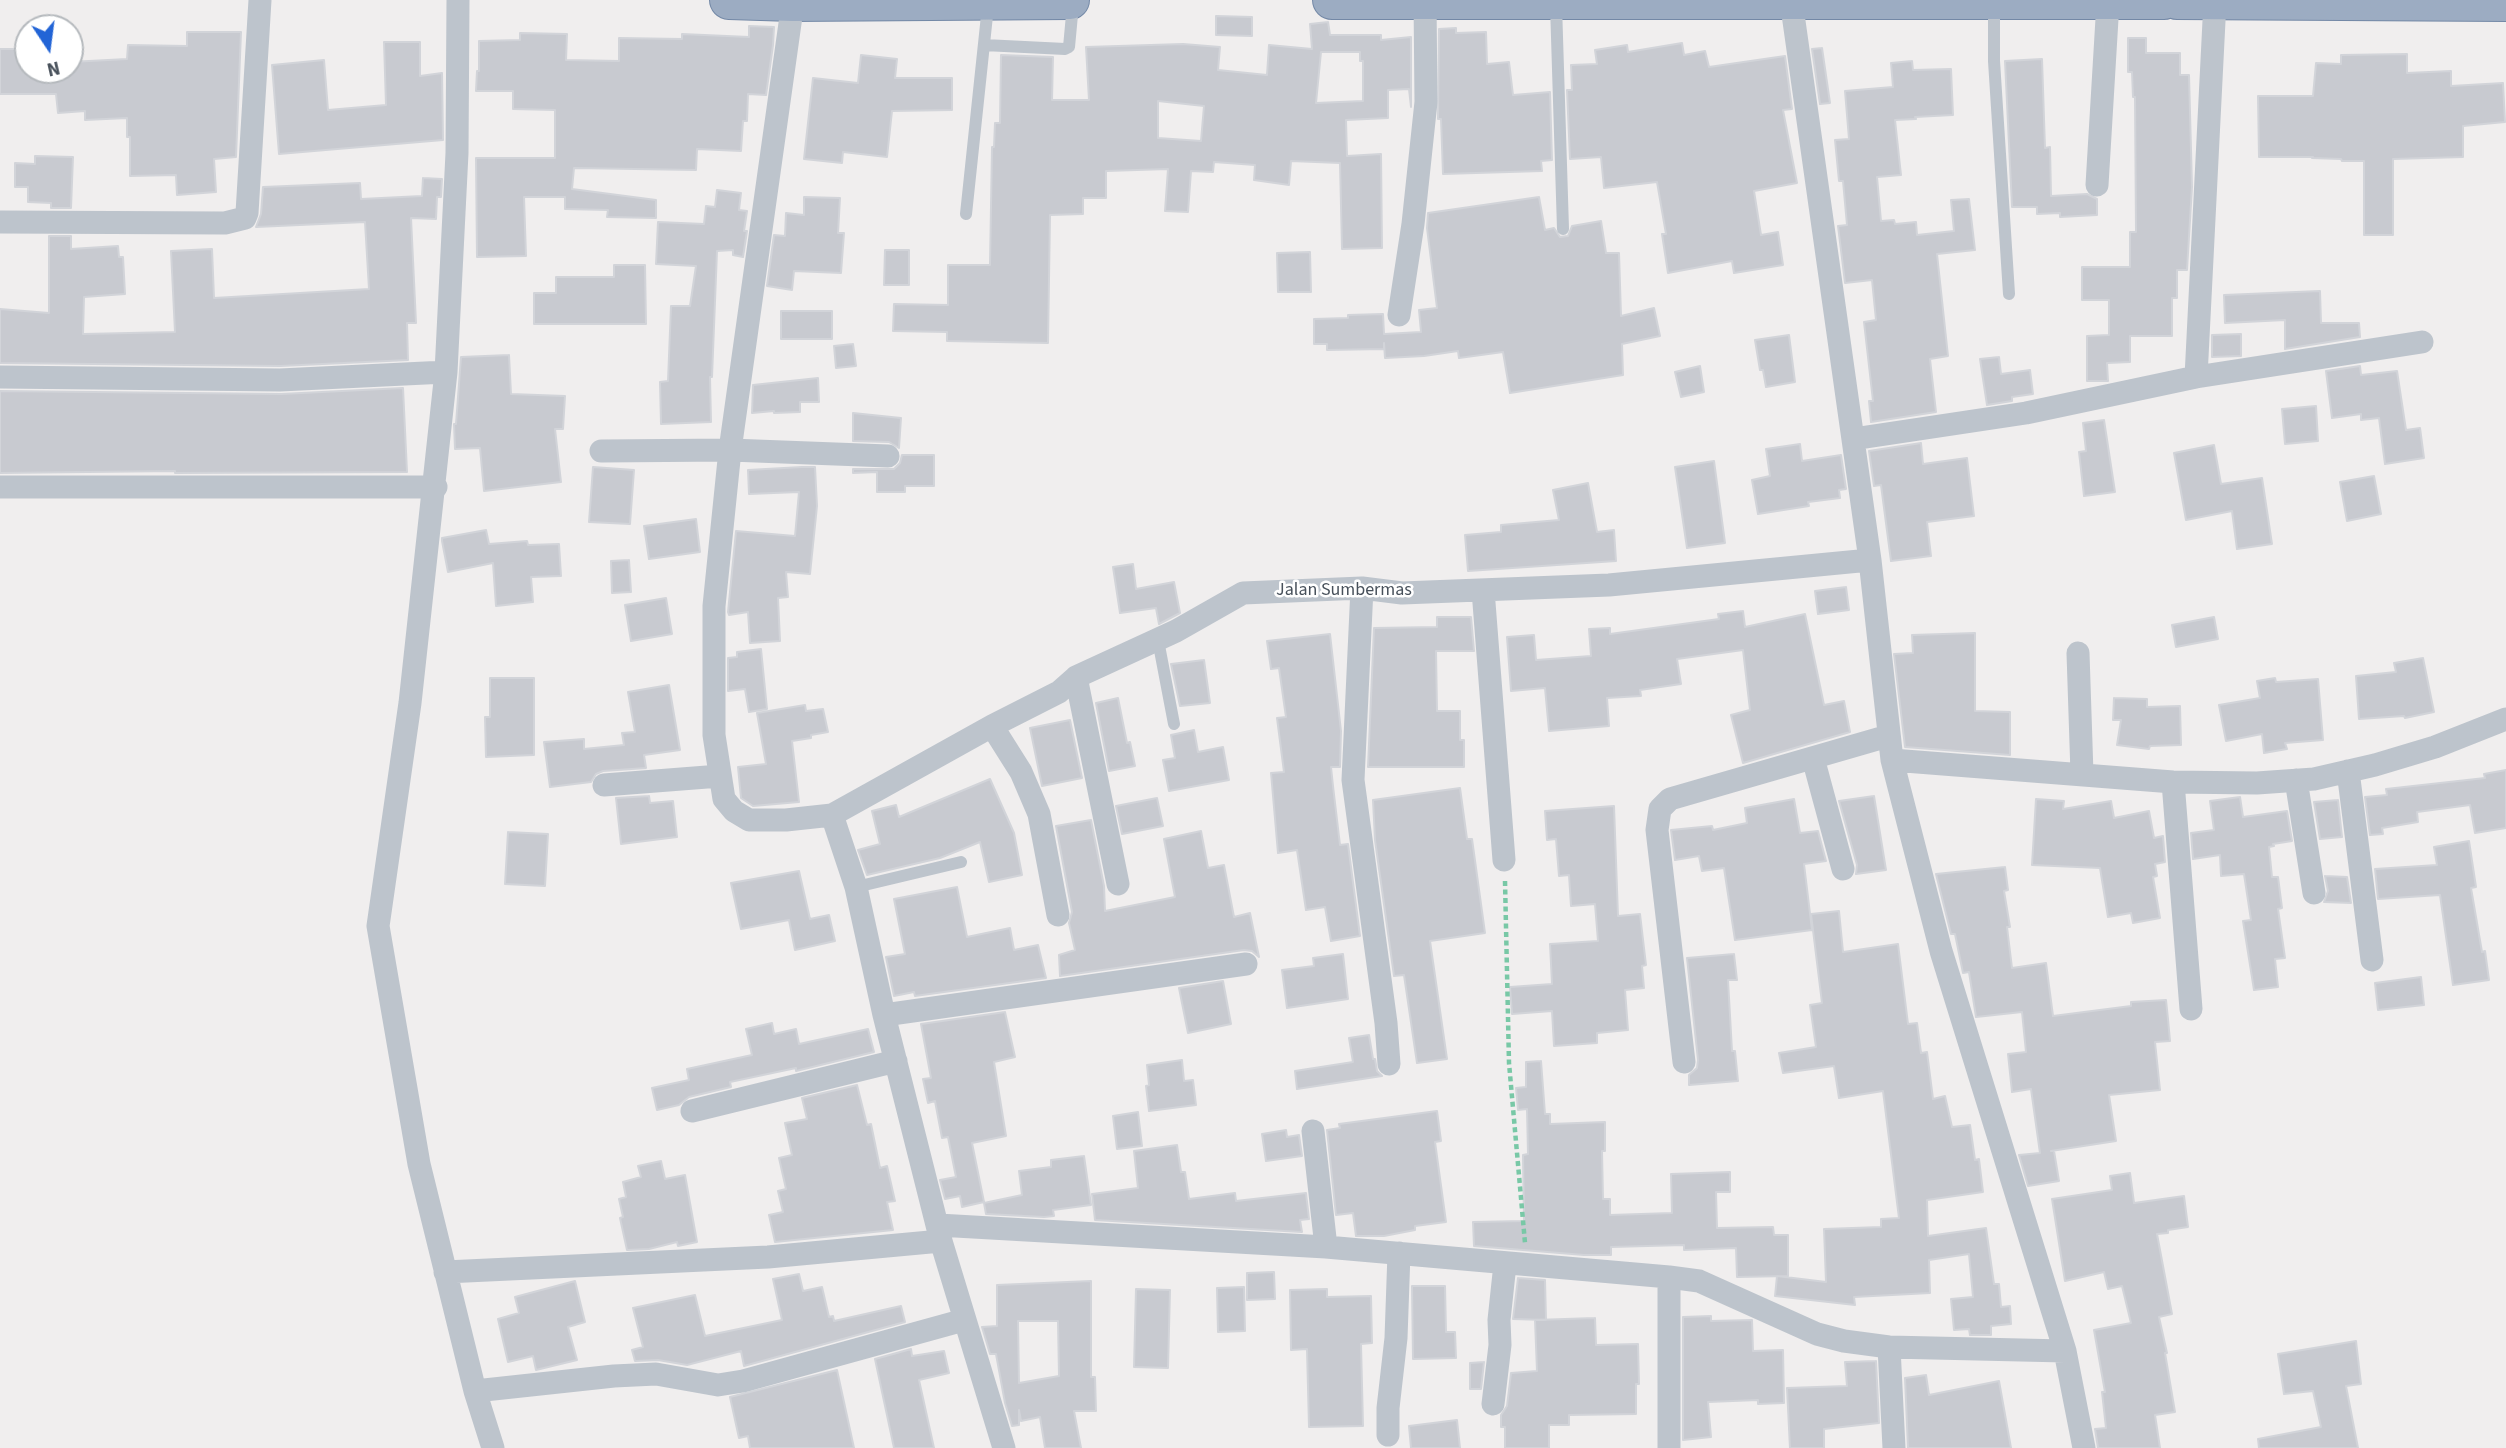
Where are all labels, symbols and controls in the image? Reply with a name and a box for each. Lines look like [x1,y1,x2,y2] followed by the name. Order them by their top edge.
[14,14,84,84] north arrow
[44,53,63,83] text: N
[1276,580,1412,602] street label: Jalan Sumbermas

